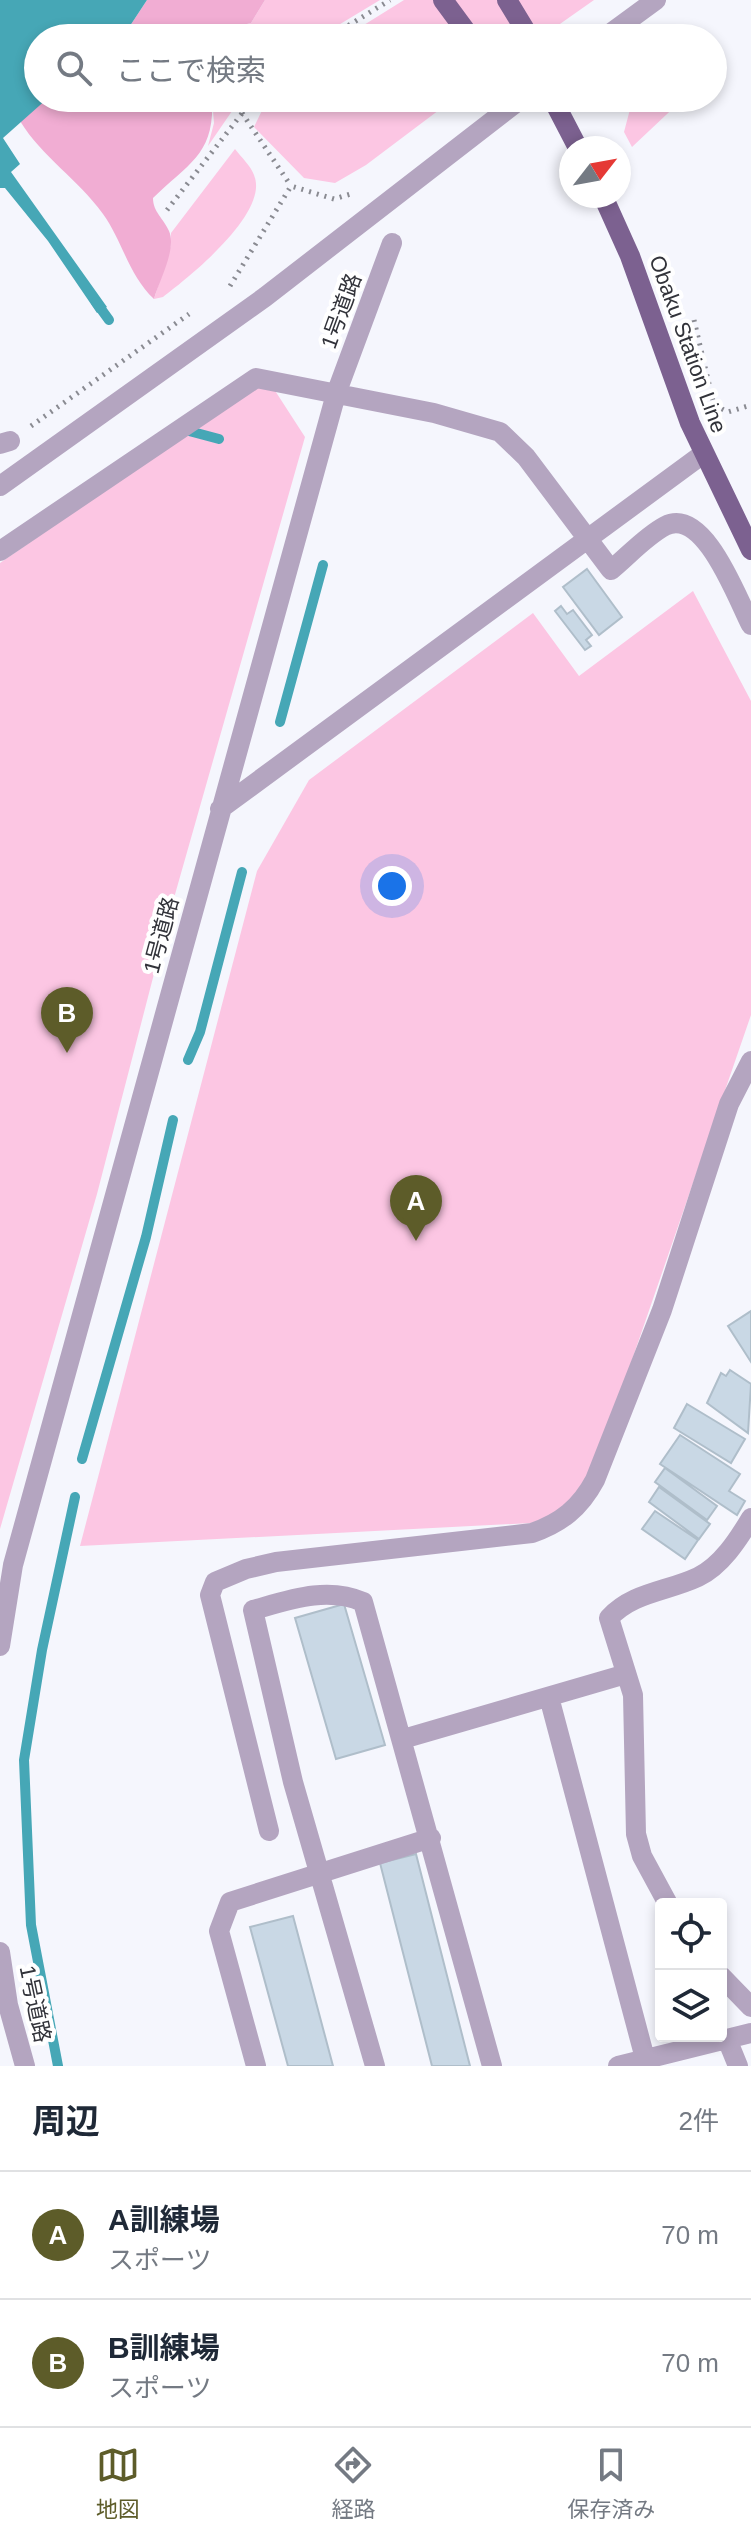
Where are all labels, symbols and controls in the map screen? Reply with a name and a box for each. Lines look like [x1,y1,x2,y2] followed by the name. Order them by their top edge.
[24,24,727,112] search box
[52,46,96,90] icon: search
[116,54,266,87] text: ここで検索
[559,136,631,208] north arrow
[644,252,732,436] street label: Obaku Station Line
[316,270,366,352] street label: 1号道路
[372,866,412,906] your location
[139,894,183,976] street label: 1号道路
[41,987,93,1053] pin: B
[390,1175,442,1241] pin: A
[655,1898,727,2042] map controls
[655,1898,727,1970] button: locate
[15,1963,55,2045] street label: 1号道路
[655,1970,727,2042] button: layers
[32,2102,100,2140] text: 周辺
[679,2106,719,2136] text: 2件
[108,2203,220,2236] text: A訓練場
[49,2220,67,2250] text: A
[661,2220,719,2250] text: 70 m
[108,2245,211,2275] text: スポーツ
[108,2331,220,2364] text: B訓練場
[49,2348,67,2378] text: B
[661,2348,719,2378] text: 70 m
[108,2373,211,2403] text: スポーツ
[96,2443,140,2523] tab: 地図
[331,2443,375,2523] tab: 経路
[567,2443,655,2523] tab: 保存済み

